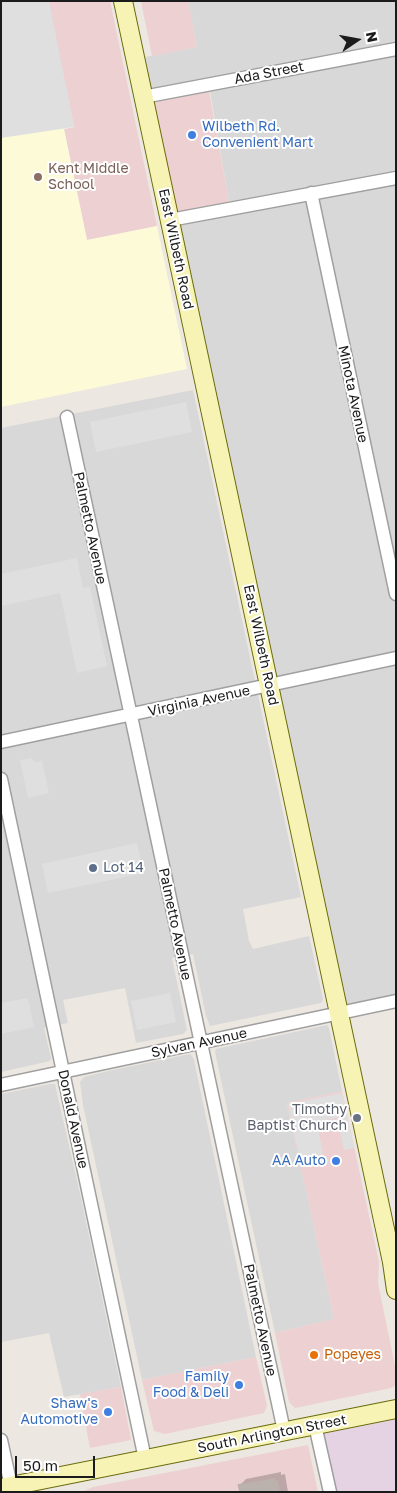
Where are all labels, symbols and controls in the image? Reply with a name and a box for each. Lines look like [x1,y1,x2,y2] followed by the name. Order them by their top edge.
[332,15,382,65] north arrow
[363,30,382,44] text: N
[233,58,305,88] street label: Ada Street
[202,119,313,152] place label: Wilbeth Rd. Convenient Mart
[186,129,198,141] marker: Wilbeth Rd. Convenient Mart
[48,161,129,193] place label: Kent Middle School
[32,171,44,183] marker: Kent Middle School
[155,187,197,311] street label: East Wilbeth Road
[334,344,372,444] street label: Minota Avenue
[70,470,110,586] street label: Palmetto Avenue
[240,583,282,707] street label: East Wilbeth Road
[146,682,252,720] street label: Virginia Avenue
[103,860,144,876] place label: Lot 14
[87,862,99,874] marker: Lot 14
[155,866,195,982] street label: Palmetto Avenue
[149,1025,249,1061] street label: Sylvan Avenue
[54,1068,92,1170] street label: Donald Avenue
[247,1102,347,1134] place label: Timothy Baptist Church
[351,1112,363,1124] marker: Timothy Baptist Church
[272,1153,326,1169] place label: AA Auto
[330,1155,342,1167] marker: AA Auto
[240,1262,280,1378] street label: Palmetto Avenue
[324,1347,381,1363] place label: Popeyes
[308,1349,320,1361] marker: Popeyes
[153,1369,229,1401] place label: Family Food & Deli
[233,1379,245,1391] marker: Family Food & Deli
[21,1396,98,1428] place label: Shaw's Automotive
[102,1406,114,1418] marker: Shaw's Automotive
[196,1411,348,1457] street label: South Arlington Street
[18,1446,98,1478] scale bar
[23,1456,58,1474] text: 50 m

